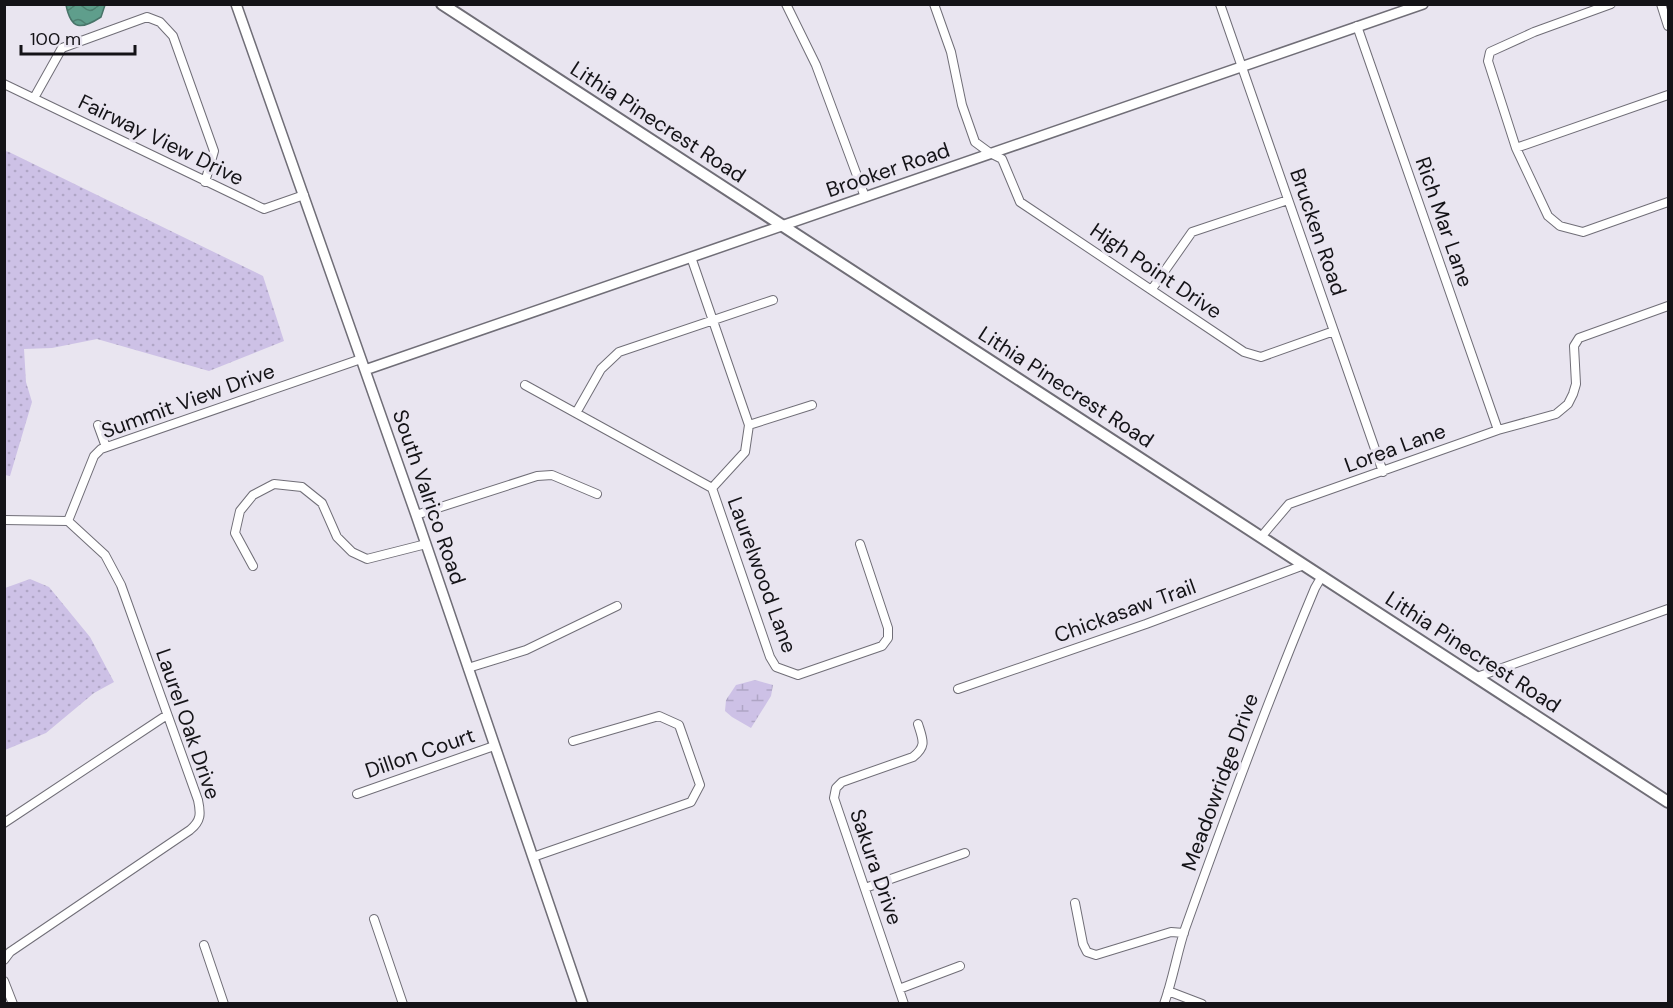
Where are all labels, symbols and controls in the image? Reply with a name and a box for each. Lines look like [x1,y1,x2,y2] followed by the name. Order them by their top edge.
[21,18,135,56] scale bar
[30,27,81,51] text: 100 m
[565,55,751,189] street label: Lithia Pinecrest Road
[74,88,248,192] street label: Fairway View Drive
[822,136,954,204] street label: Brooker Road
[1409,153,1479,291] street label: Rich Mar Lane
[1283,165,1353,299] street label: Brucken Road
[1085,217,1227,326] street label: High Point Drive
[973,320,1159,454] street label: Lithia Pinecrest Road
[97,357,279,445] street label: Summit View Drive
[386,406,472,588] street label: South Valrico Road
[1340,417,1450,479] street label: Lorea Lane
[721,493,803,657] street label: Laurelwood Lane
[1050,572,1200,650] street label: Chickasaw Trail
[1380,585,1566,719] street label: Lithia Pinecrest Road
[149,645,227,803] street label: Laurel Oak Drive
[1175,689,1265,875] street label: Meadowridge Drive
[361,721,479,785] street label: Dillon Court
[843,805,909,929] street label: Sakura Drive

